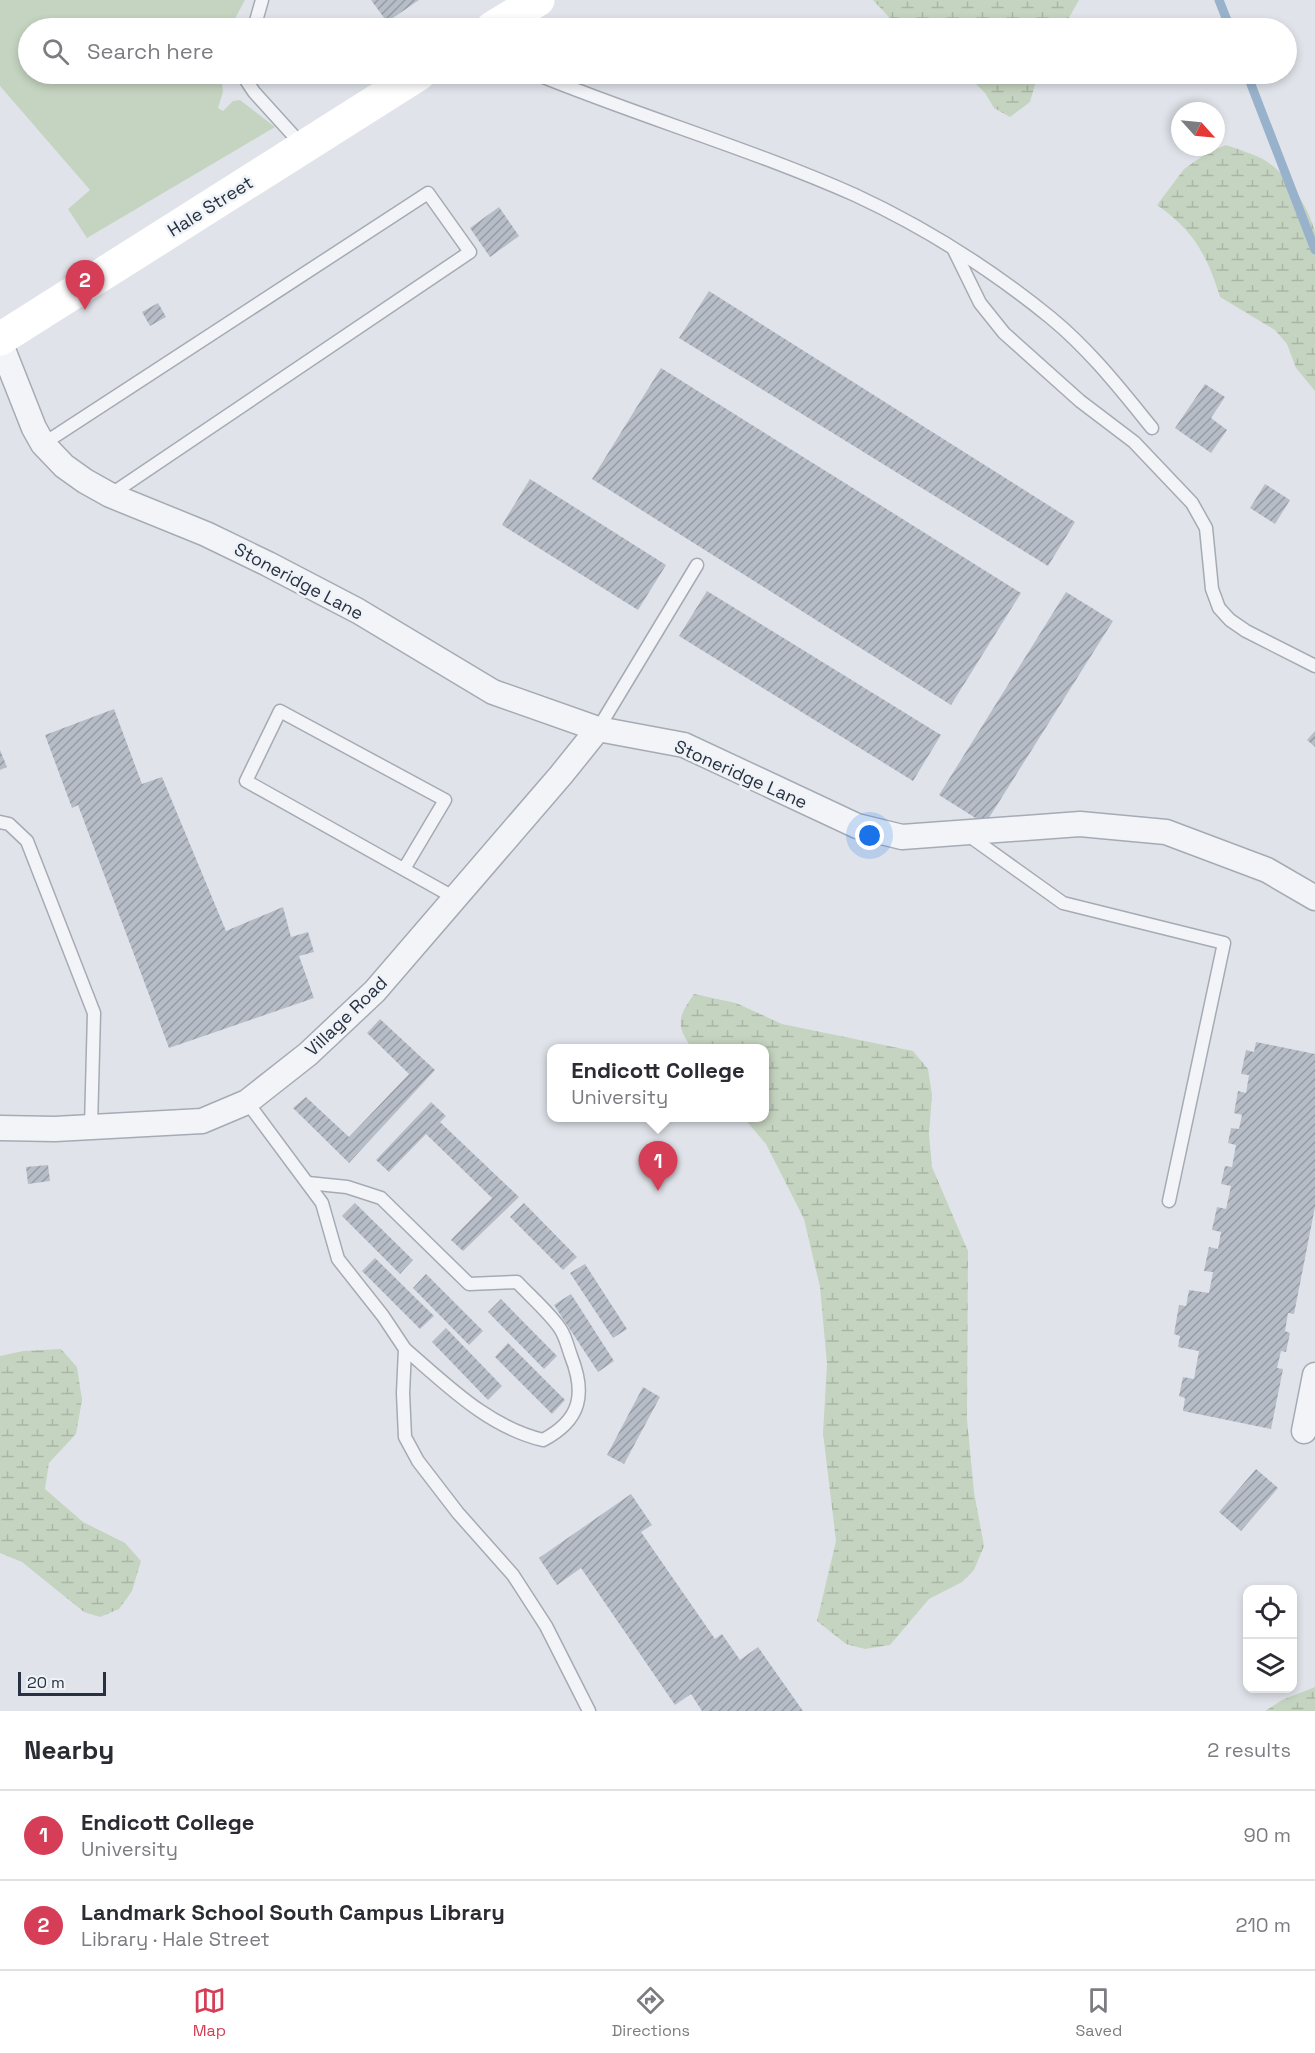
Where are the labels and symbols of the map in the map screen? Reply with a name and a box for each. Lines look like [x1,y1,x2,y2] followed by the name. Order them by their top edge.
[1171,102,1225,156] north arrow
[163,171,257,241] street label: Hale Street
[66,260,104,310] pin: 2
[230,537,368,625] street label: Stoneridge Lane
[671,734,811,814] street label: Stoneridge Lane
[855,821,884,850] your location
[300,971,392,1061] street label: Village Road
[638,1142,678,1191] pin: 1
[18,1669,106,1696] scale bar

